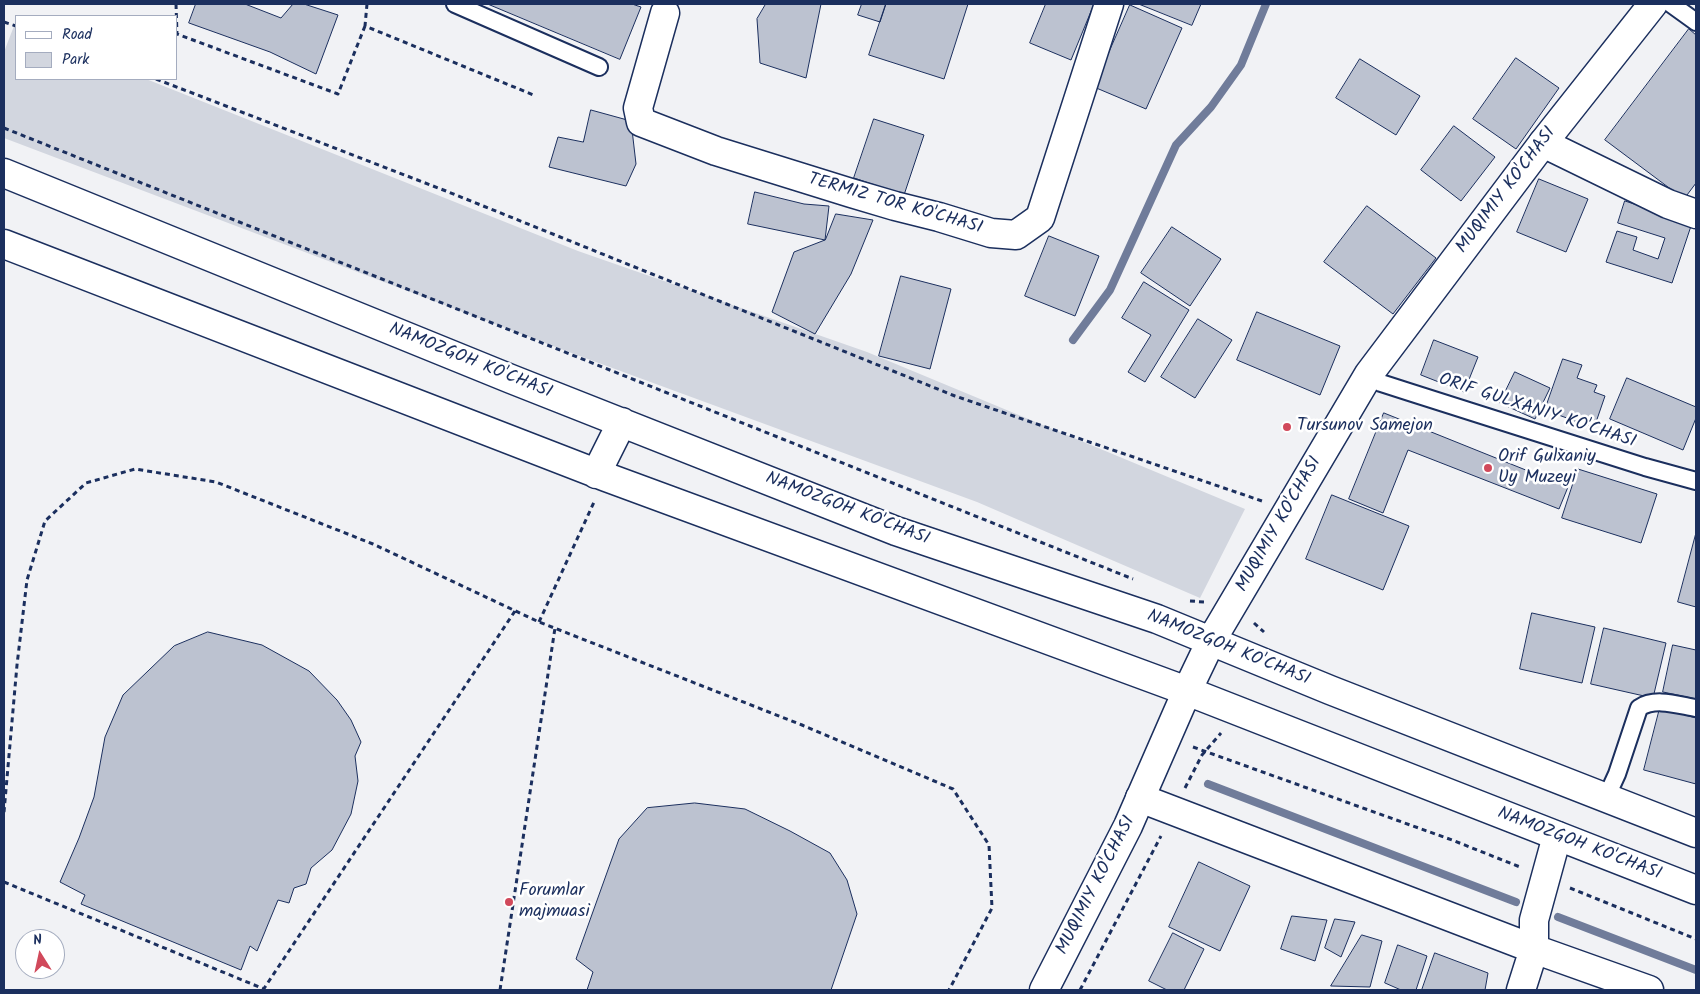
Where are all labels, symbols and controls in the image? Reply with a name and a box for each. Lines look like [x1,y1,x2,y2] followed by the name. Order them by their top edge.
[15,15,178,80] legend
[62,23,92,47] text: Road
[62,48,89,72] text: Park
[1452,124,1562,258] street label: MUQIMIY KO'CHASI
[805,170,985,240] street label: TERMIZ TOR KO'CHASI
[385,319,555,405] street label: NAMOZGOH KO'CHASI
[1436,370,1638,454] street label: ORIF GULXANIY KO'CHASI
[1297,416,1433,438] place label: Tursunov Samejon
[1281,421,1293,433] marker: Tursunov Samejon
[1498,447,1596,489] place label: Orif Gulxaniy Uy Muzeyi
[1232,454,1328,596] street label: MUQIMIY KO'CHASI
[1482,462,1494,474] marker: Orif Gulxaniy Uy Muzeyi
[762,469,932,551] street label: NAMOZGOH KO'CHASI
[1143,606,1313,692] street label: NAMOZGOH KO'CHASI
[1494,804,1664,886] street label: NAMOZGOH KO'CHASI
[1053,813,1141,959] street label: MUQIMIY KO'CHASI
[519,881,590,924] place label: Forumlar majmuasi
[503,896,515,908] marker: Forumlar majmuasi
[15,929,65,979] north arrow
[31,929,44,952] text: N

